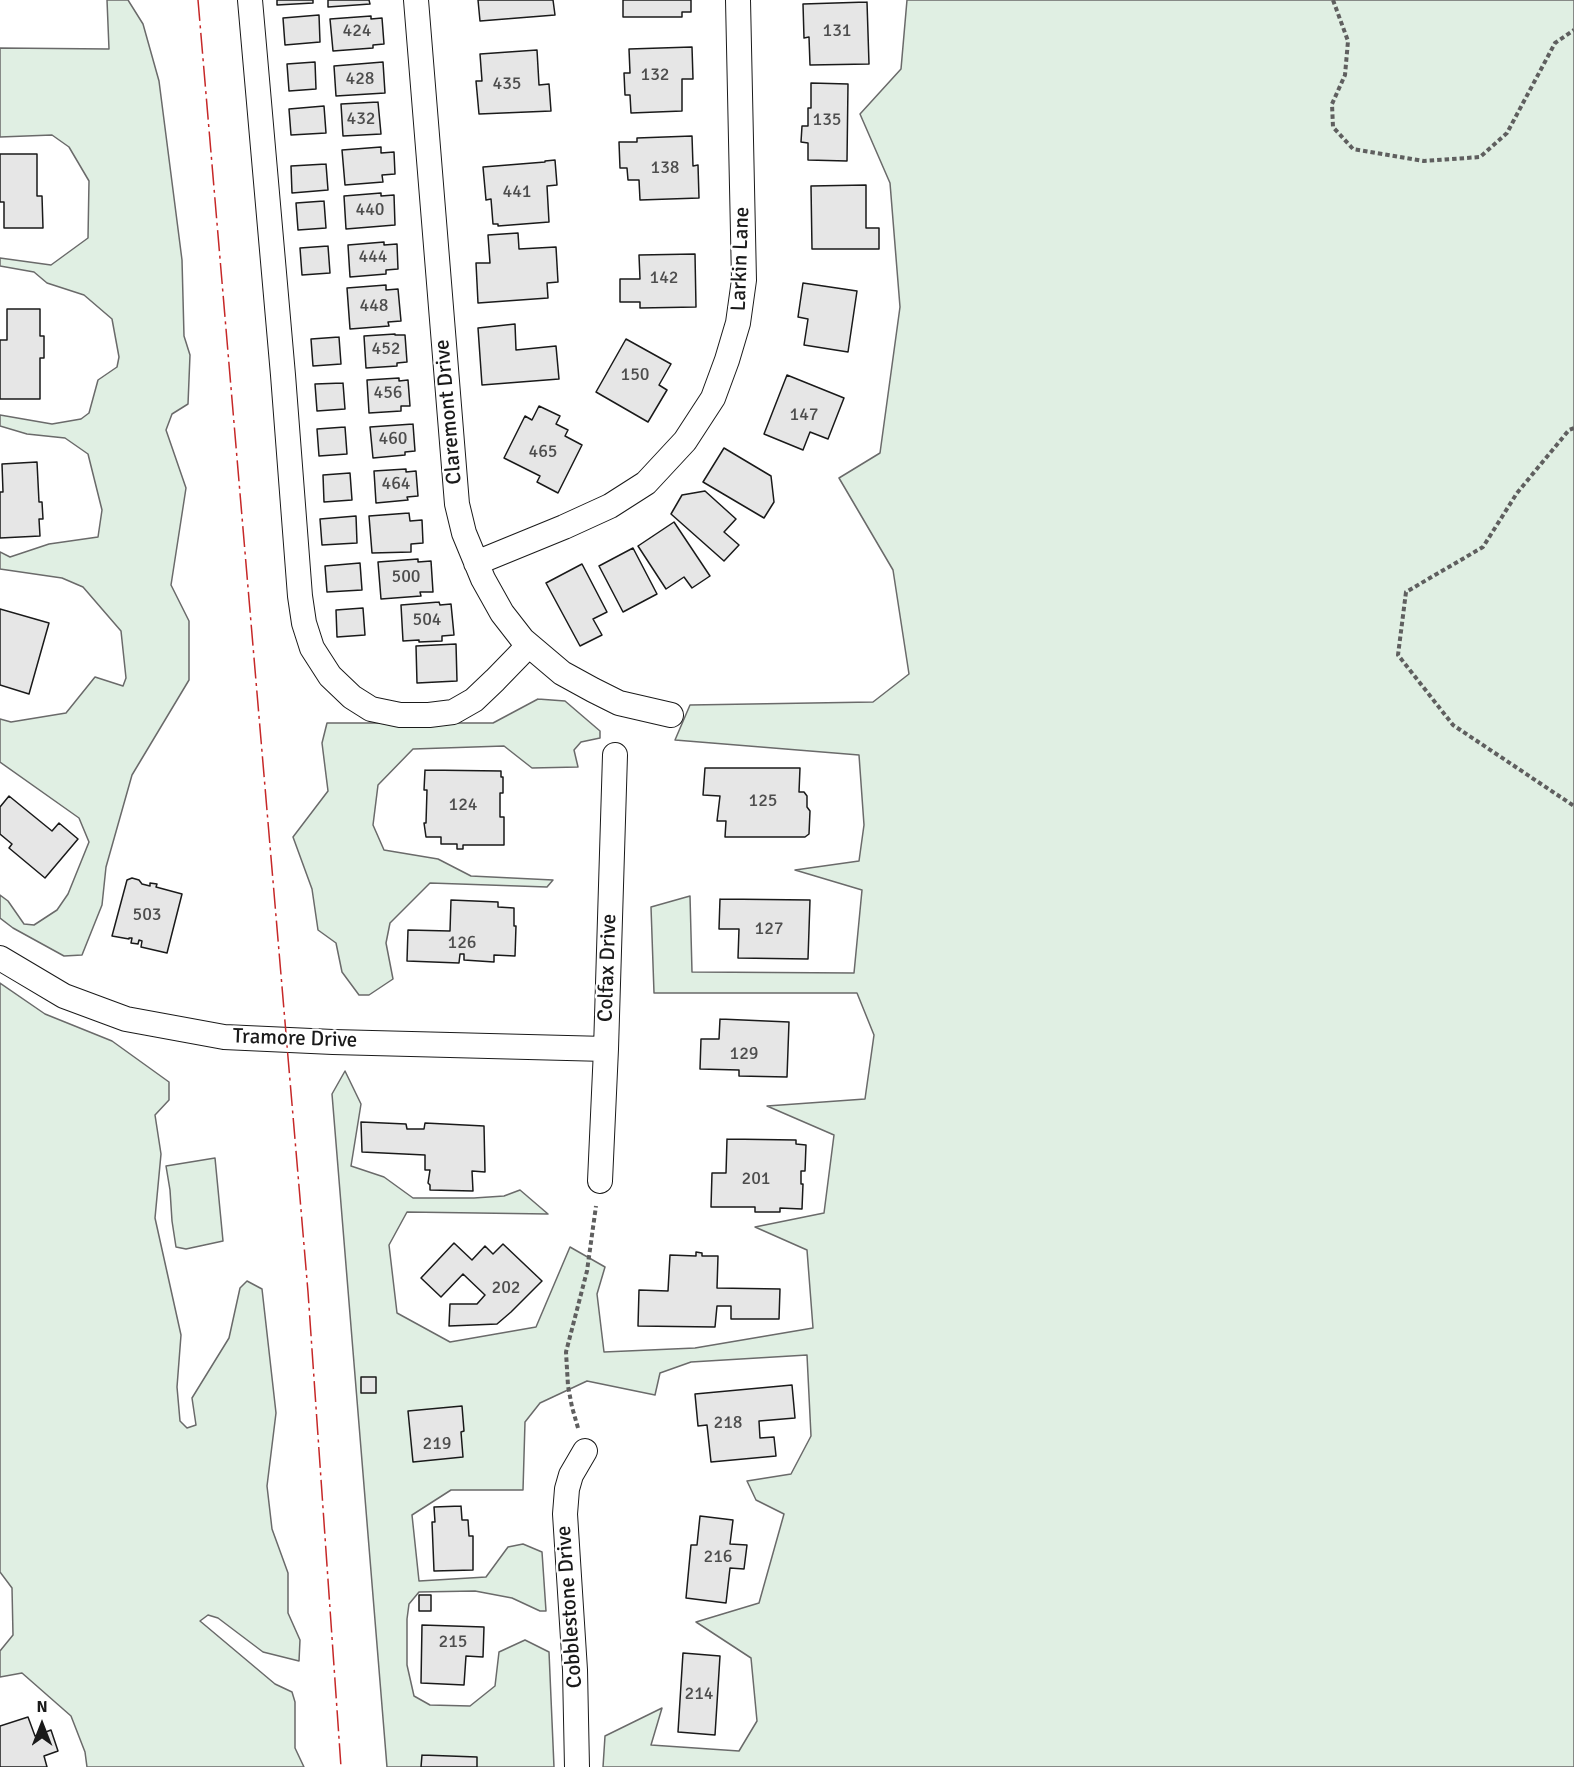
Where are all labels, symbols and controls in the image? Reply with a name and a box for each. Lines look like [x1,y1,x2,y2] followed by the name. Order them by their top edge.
[342,20,372,42] house number: 424
[822,20,852,42] house number: 131
[640,64,670,86] house number: 132
[345,68,375,90] house number: 428
[492,73,522,95] house number: 435
[346,108,376,130] house number: 432
[812,109,842,131] house number: 135
[650,157,680,179] house number: 138
[502,181,532,203] house number: 441
[355,199,385,221] house number: 440
[727,206,755,312] street label: Larkin Lane
[358,246,388,268] house number: 444
[649,267,679,289] house number: 142
[359,295,389,317] house number: 448
[371,338,401,360] house number: 452
[430,338,468,486] street label: Claremont Drive
[620,364,650,386] house number: 150
[373,382,403,404] house number: 456
[789,404,819,426] house number: 147
[378,428,408,450] house number: 460
[528,441,558,463] house number: 465
[381,473,411,495] house number: 464
[391,566,421,588] house number: 500
[412,609,442,631] house number: 504
[748,790,778,812] house number: 125
[448,794,478,816] house number: 124
[132,904,162,926] house number: 503
[594,913,622,1023] street label: Colfax Drive
[754,918,784,940] house number: 127
[447,932,477,954] house number: 126
[232,1024,358,1054] street label: Tramore Drive
[729,1043,759,1065] house number: 129
[741,1168,771,1190] house number: 201
[491,1277,521,1299] house number: 202
[713,1412,743,1434] house number: 218
[422,1433,452,1455] house number: 219
[552,1525,588,1689] street label: Cobblestone Drive
[703,1546,733,1568] house number: 216
[438,1631,468,1653] house number: 215
[684,1683,714,1705] house number: 214
[12,1695,72,1755] north arrow
[36,1697,48,1717] text: N

